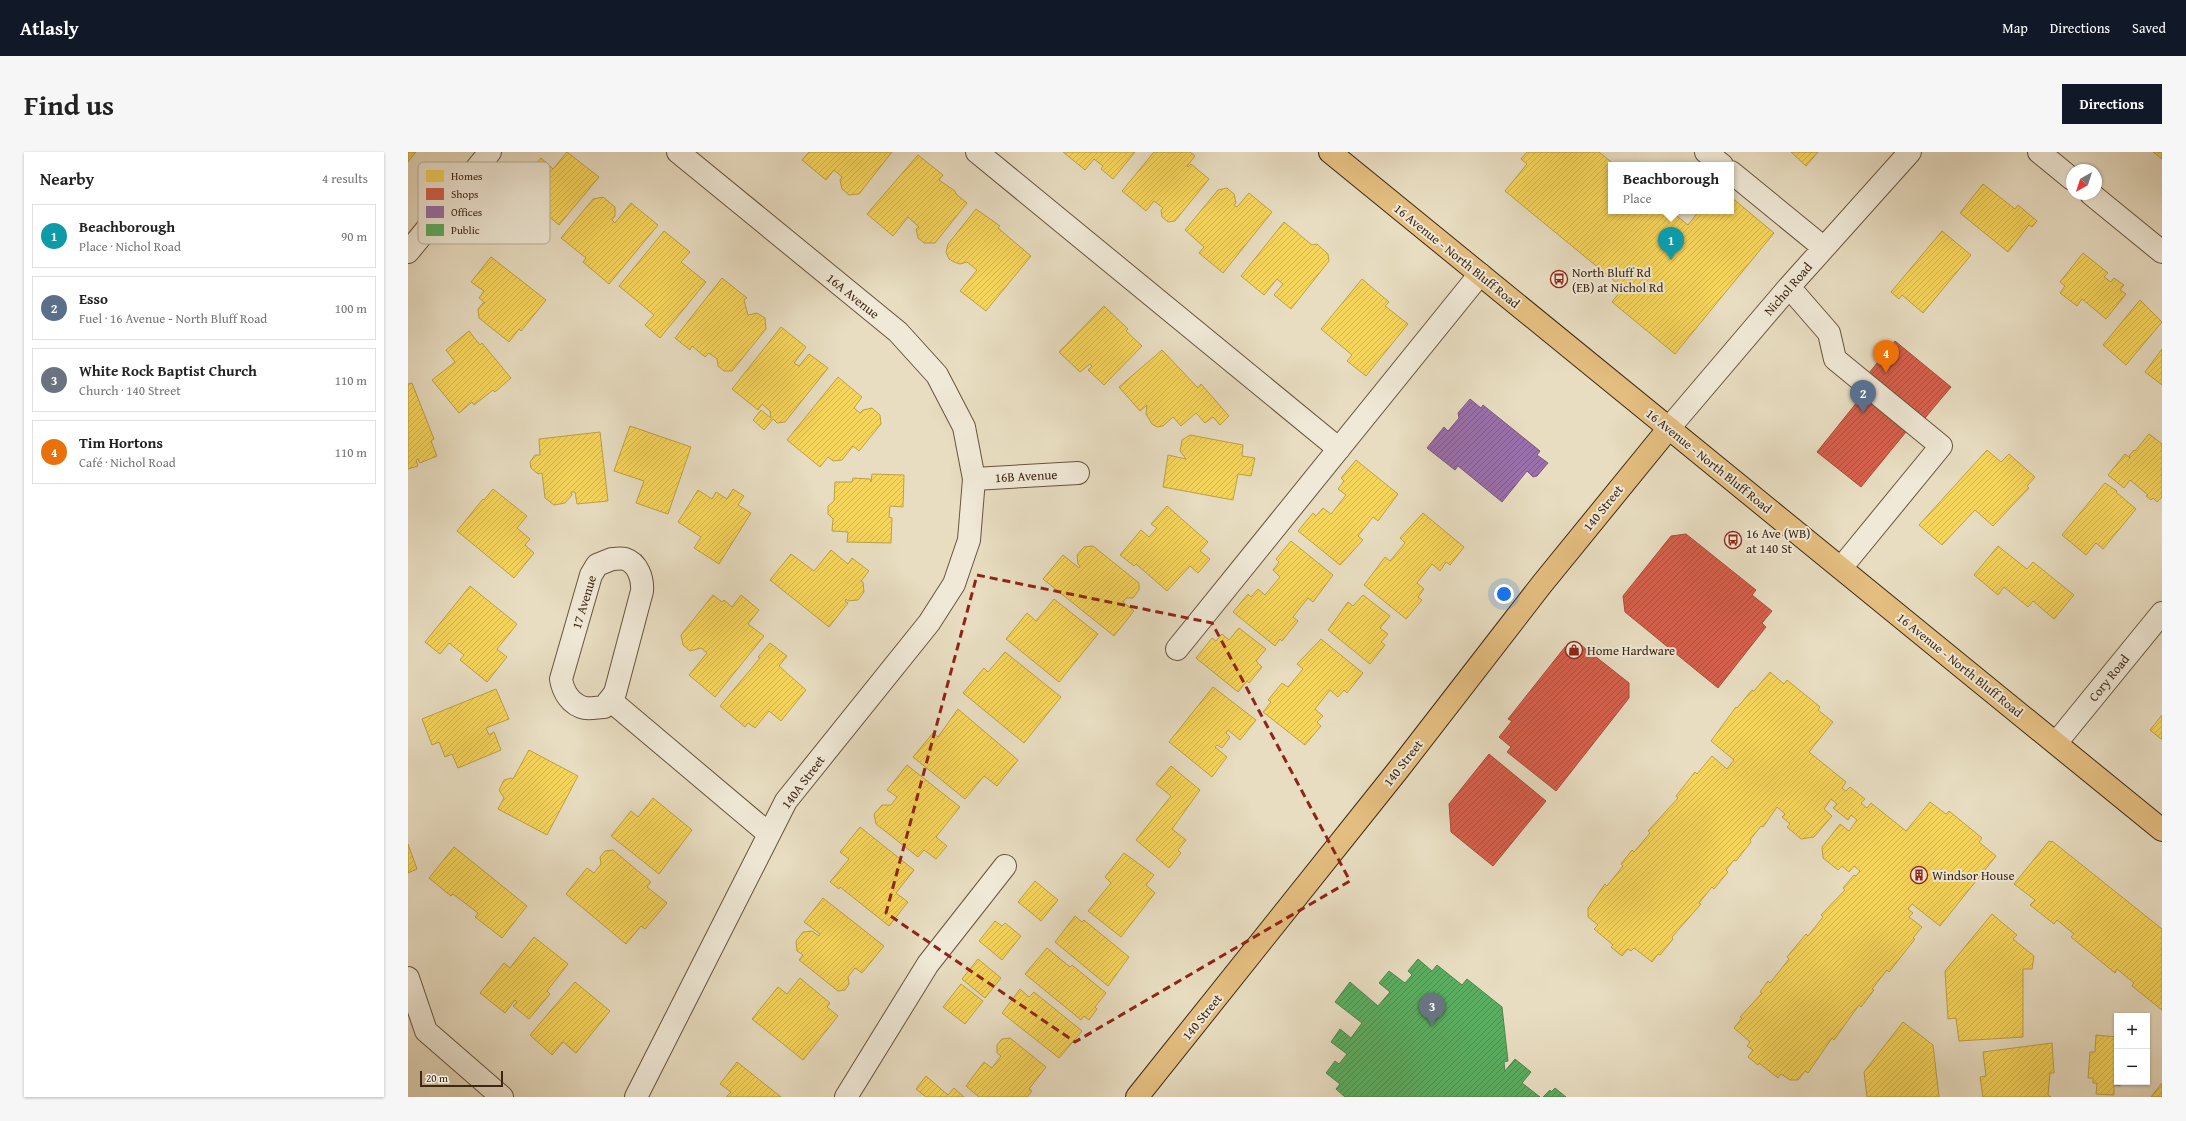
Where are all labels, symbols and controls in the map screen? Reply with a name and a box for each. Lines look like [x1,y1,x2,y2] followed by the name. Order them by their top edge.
[20,14,79,42] text: Atlasly
[2002,18,2028,38] text: Map
[2050,18,2110,38] text: Directions
[2132,18,2166,38] text: Saved
[24,84,114,125] text: Find us
[2062,84,2162,124] button: Directions
[418,162,550,244] legend
[1608,162,1734,214] popup
[2066,164,2102,200] north arrow
[40,166,94,191] text: Nearby
[451,168,482,184] text: Homes
[1623,168,1719,189] text: Beachborough
[322,169,368,188] text: 4 results
[451,186,478,202] text: Shops
[1623,189,1652,208] text: Place
[1390,199,1524,313] street label: 16 Avenue - North Bluff Road
[451,204,482,220] text: Offices
[79,216,175,237] text: Beachborough
[451,222,480,238] text: Public
[51,227,57,246] text: 1
[341,227,367,246] text: 90 m
[1658,227,1684,260] pin: 1
[79,237,181,256] text: Place · Nichol Road
[1759,258,1817,320] street label: Nichol Road
[1572,263,1663,297] place label: North Bluff Rd (EB) at Nichol Rd
[822,269,884,323] street label: 16A Avenue
[1549,269,1569,289] bus stop icon: North Bluff Rd (EB) at Nichol Rd
[79,288,108,309] text: Esso
[51,299,57,318] text: 2
[335,299,367,318] text: 100 m
[79,309,267,328] text: Fuel · 16 Avenue - North Bluff Road
[1873,340,1899,373] pin: 4
[79,360,257,381] text: White Rock Baptist Church
[51,371,57,390] text: 3
[335,371,367,390] text: 110 m
[1850,380,1876,413] pin: 2
[79,381,181,400] text: Church · 140 Street
[1642,404,1776,518] street label: 16 Avenue - North Bluff Road
[79,432,163,453] text: Tim Hortons
[51,443,57,462] text: 4
[335,443,367,462] text: 110 m
[79,453,176,472] text: Café · Nichol Road
[994,465,1058,487] street label: 16B Avenue
[1578,481,1628,535] street label: 140 Street
[1746,524,1811,558] place label: 16 Ave (WB) at 140 St
[1723,530,1743,550] bus stop icon: 16 Ave (WB) at 140 St
[567,573,601,631] street label: 17 Avenue
[1494,584,1514,604] your location
[1893,608,2027,722] street label: 16 Avenue - North Bluff Road
[1564,640,1584,660] shop icon: Home Hardware
[1587,641,1675,660] place label: Home Hardware
[2084,650,2134,706] street label: Cory Road
[1379,735,1428,790] street label: 140 Street
[777,751,830,813] street label: 140A Street
[1909,865,1929,885] building icon: Windsor House
[1932,866,2015,885] place label: Windsor House
[1177,990,1227,1044] street label: 140 Street
[1419,993,1445,1026] pin: 3
[2114,1013,2150,1085] map controls
[2114,1013,2150,1049] button: +
[2114,1049,2150,1085] button: −
[420,1069,503,1088] scale bar
[426,1070,448,1086] text: 20 m

